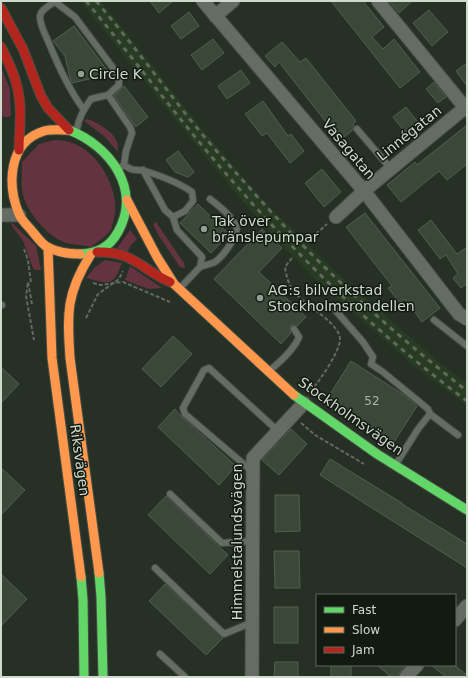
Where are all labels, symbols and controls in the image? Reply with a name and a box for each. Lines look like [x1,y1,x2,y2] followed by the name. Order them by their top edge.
[89,66,143,82] place label: Circle K
[76,69,86,79] marker: Circle K
[373,102,445,164] street label: Linnégatan
[319,116,379,182] street label: Vasagatan
[211,213,319,245] place label: Tak över bränslepumpar
[199,224,209,234] marker: Tak över bränslepumpar
[268,282,415,314] place label: AG:s bilverkstad Stockholmsrondellen
[255,293,265,303] marker: AG:s bilverkstad Stockholmsrondellen
[296,374,406,458] street label: Stockholmsvägen
[364,394,380,408] house number: 52
[67,423,93,497] street label: Riksvägen
[229,464,245,620] street label: Himmelstalundsvägen
[316,594,456,666] legend
[352,603,376,617] text: Fast
[352,623,380,637] text: Slow
[351,643,375,657] text: Jam

